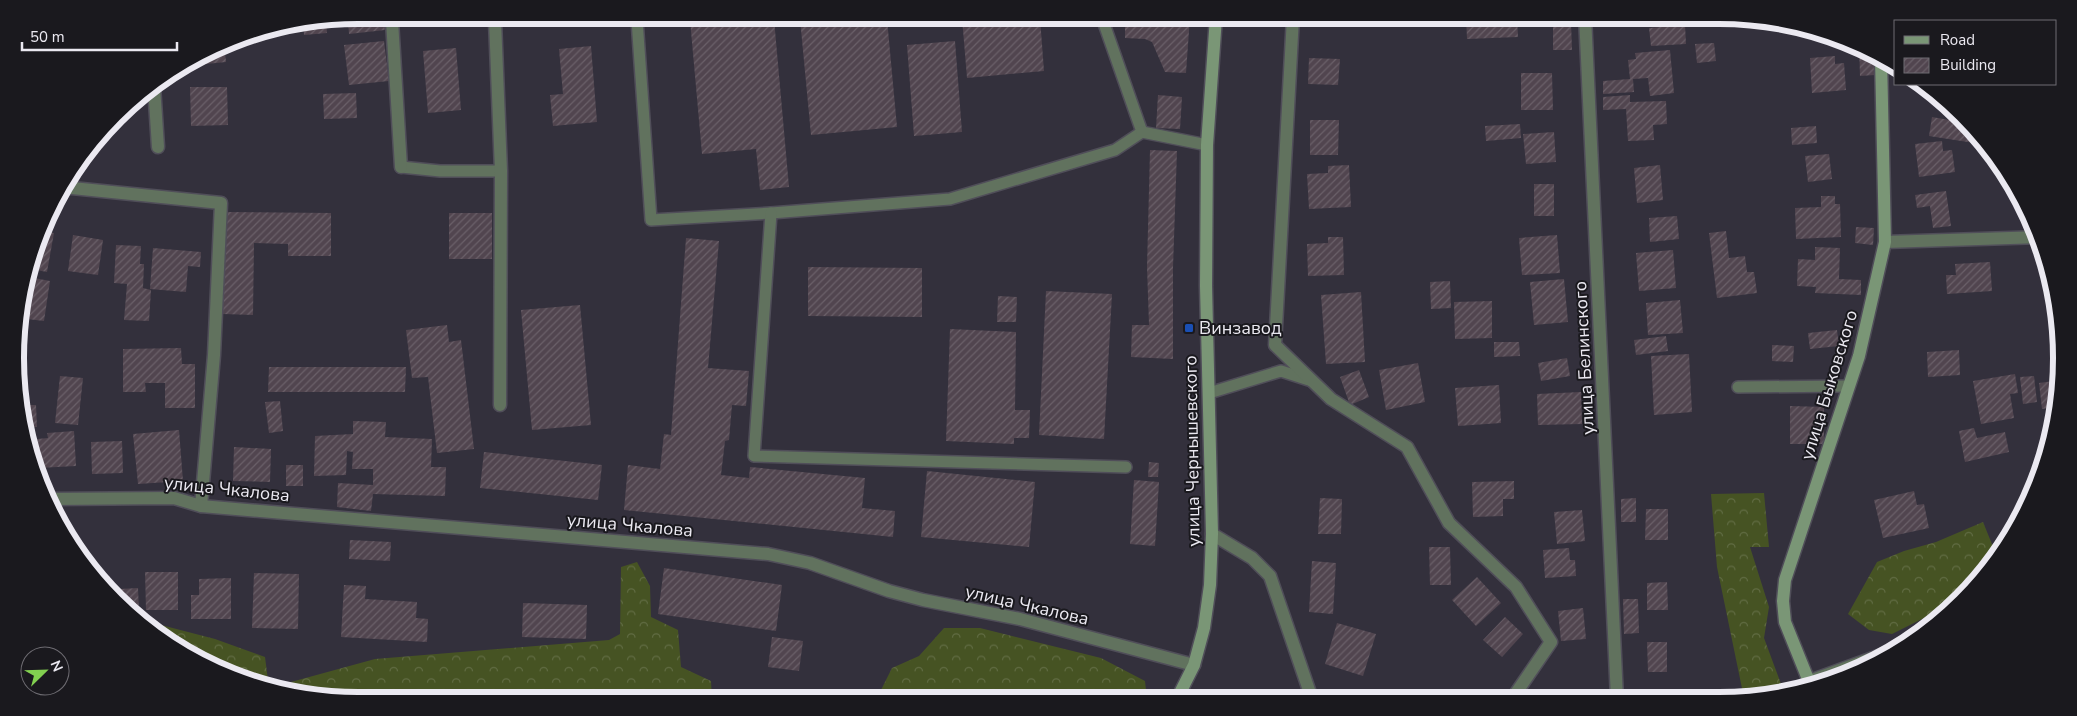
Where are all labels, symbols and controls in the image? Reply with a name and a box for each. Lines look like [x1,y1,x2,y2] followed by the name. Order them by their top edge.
[22,20,178,52] scale bar
[1894,20,2057,85] legend
[30,27,65,47] text: 50 m
[1940,30,1975,50] text: Road
[1940,55,1996,75] text: Building
[1568,280,1600,436] street label: улица Белинского
[1795,307,1863,463] street label: улица Быковского
[1199,316,1282,340] place label: Винзавод
[1183,322,1195,334] marker: Винзавод
[1178,355,1206,547] street label: улица Чернышевского
[163,470,291,508] street label: улица Чкалова
[566,508,694,542] street label: улица Чкалова
[963,579,1091,631] street label: улица Чкалова
[20,646,70,696] north arrow
[46,658,67,675] text: N

